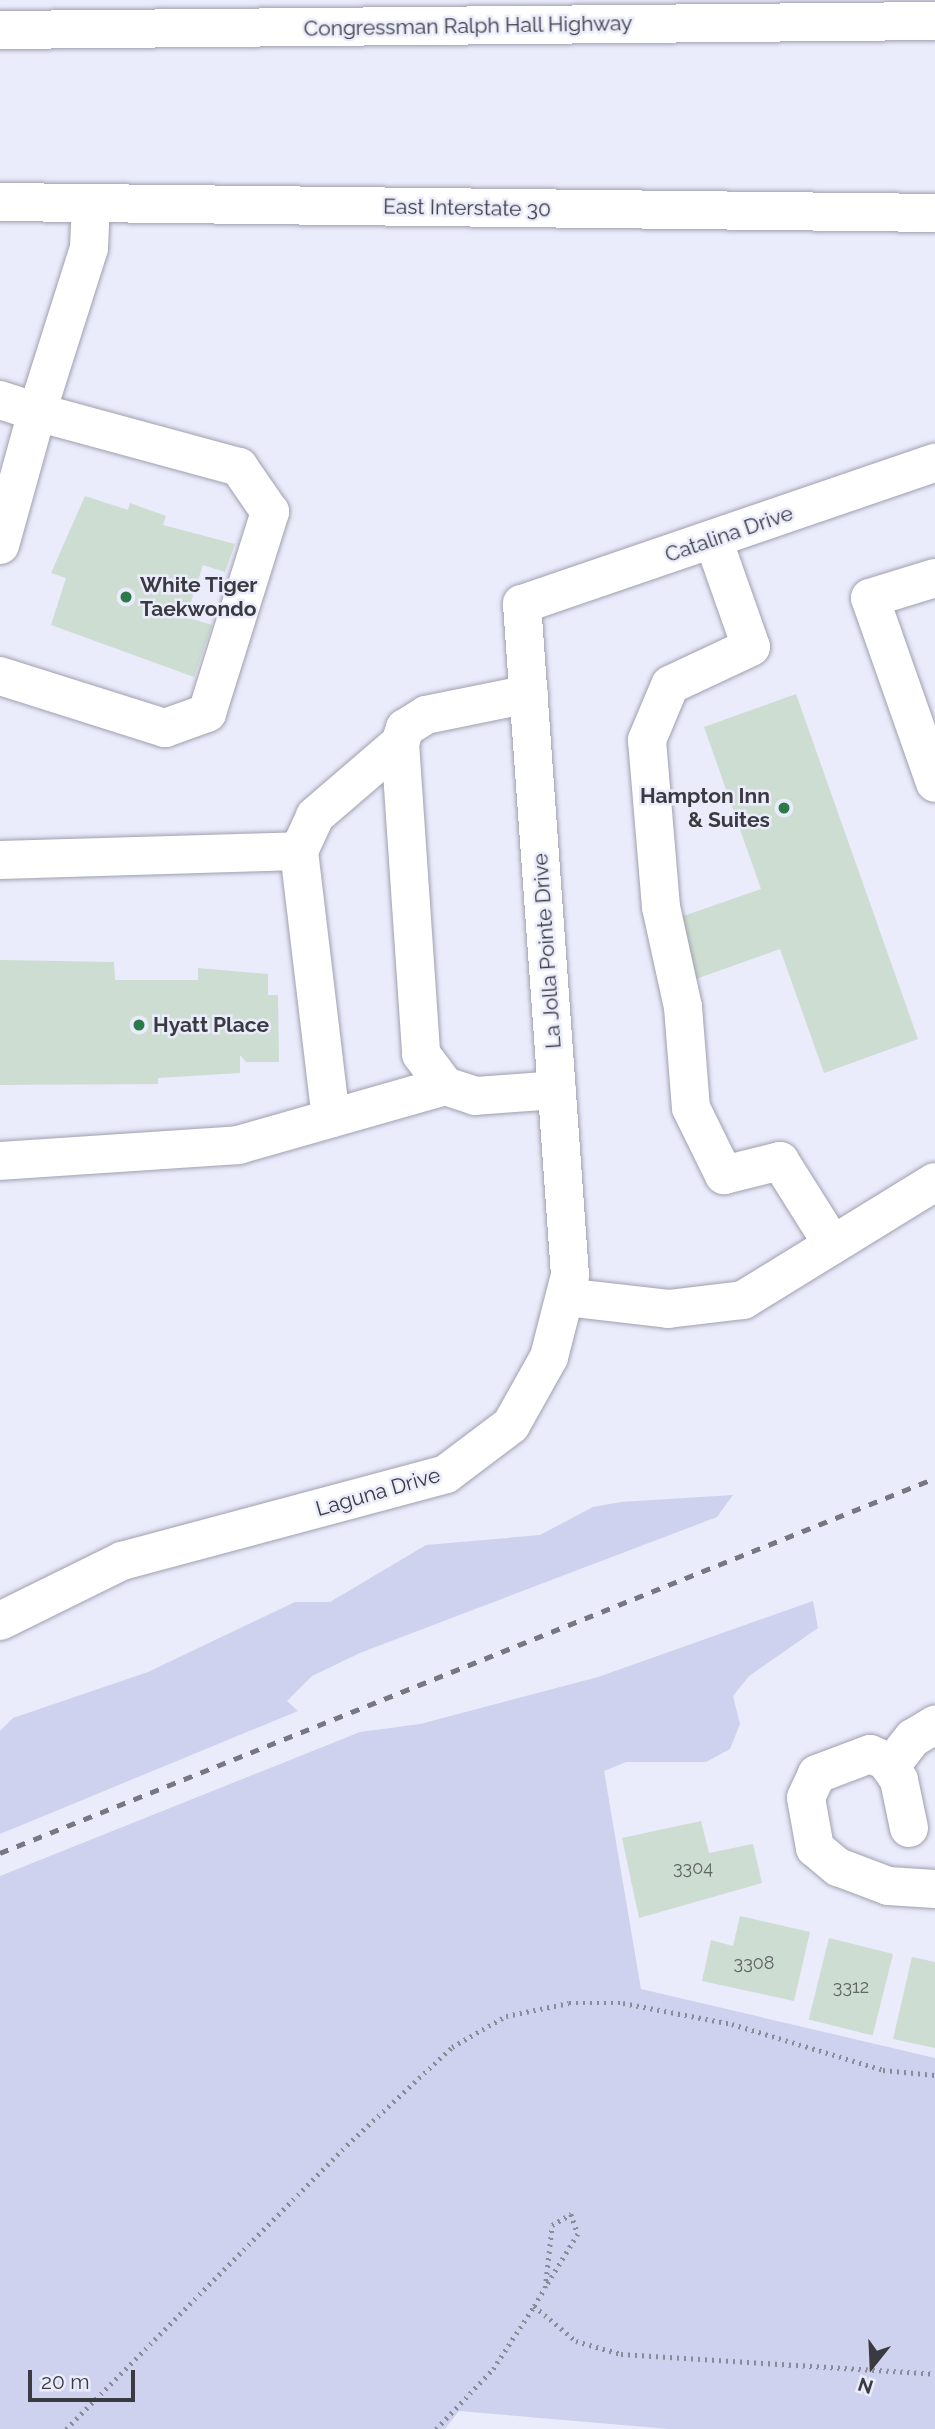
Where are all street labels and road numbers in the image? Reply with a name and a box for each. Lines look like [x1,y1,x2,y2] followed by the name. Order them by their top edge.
[303,11,633,41] street label: Congressman Ralph Hall Highway
[383,194,551,222] street label: East Interstate 30
[662,500,796,568] street label: Catalina Drive
[528,852,566,1050] street label: La Jolla Pointe Drive
[313,1462,443,1522] street label: Laguna Drive

